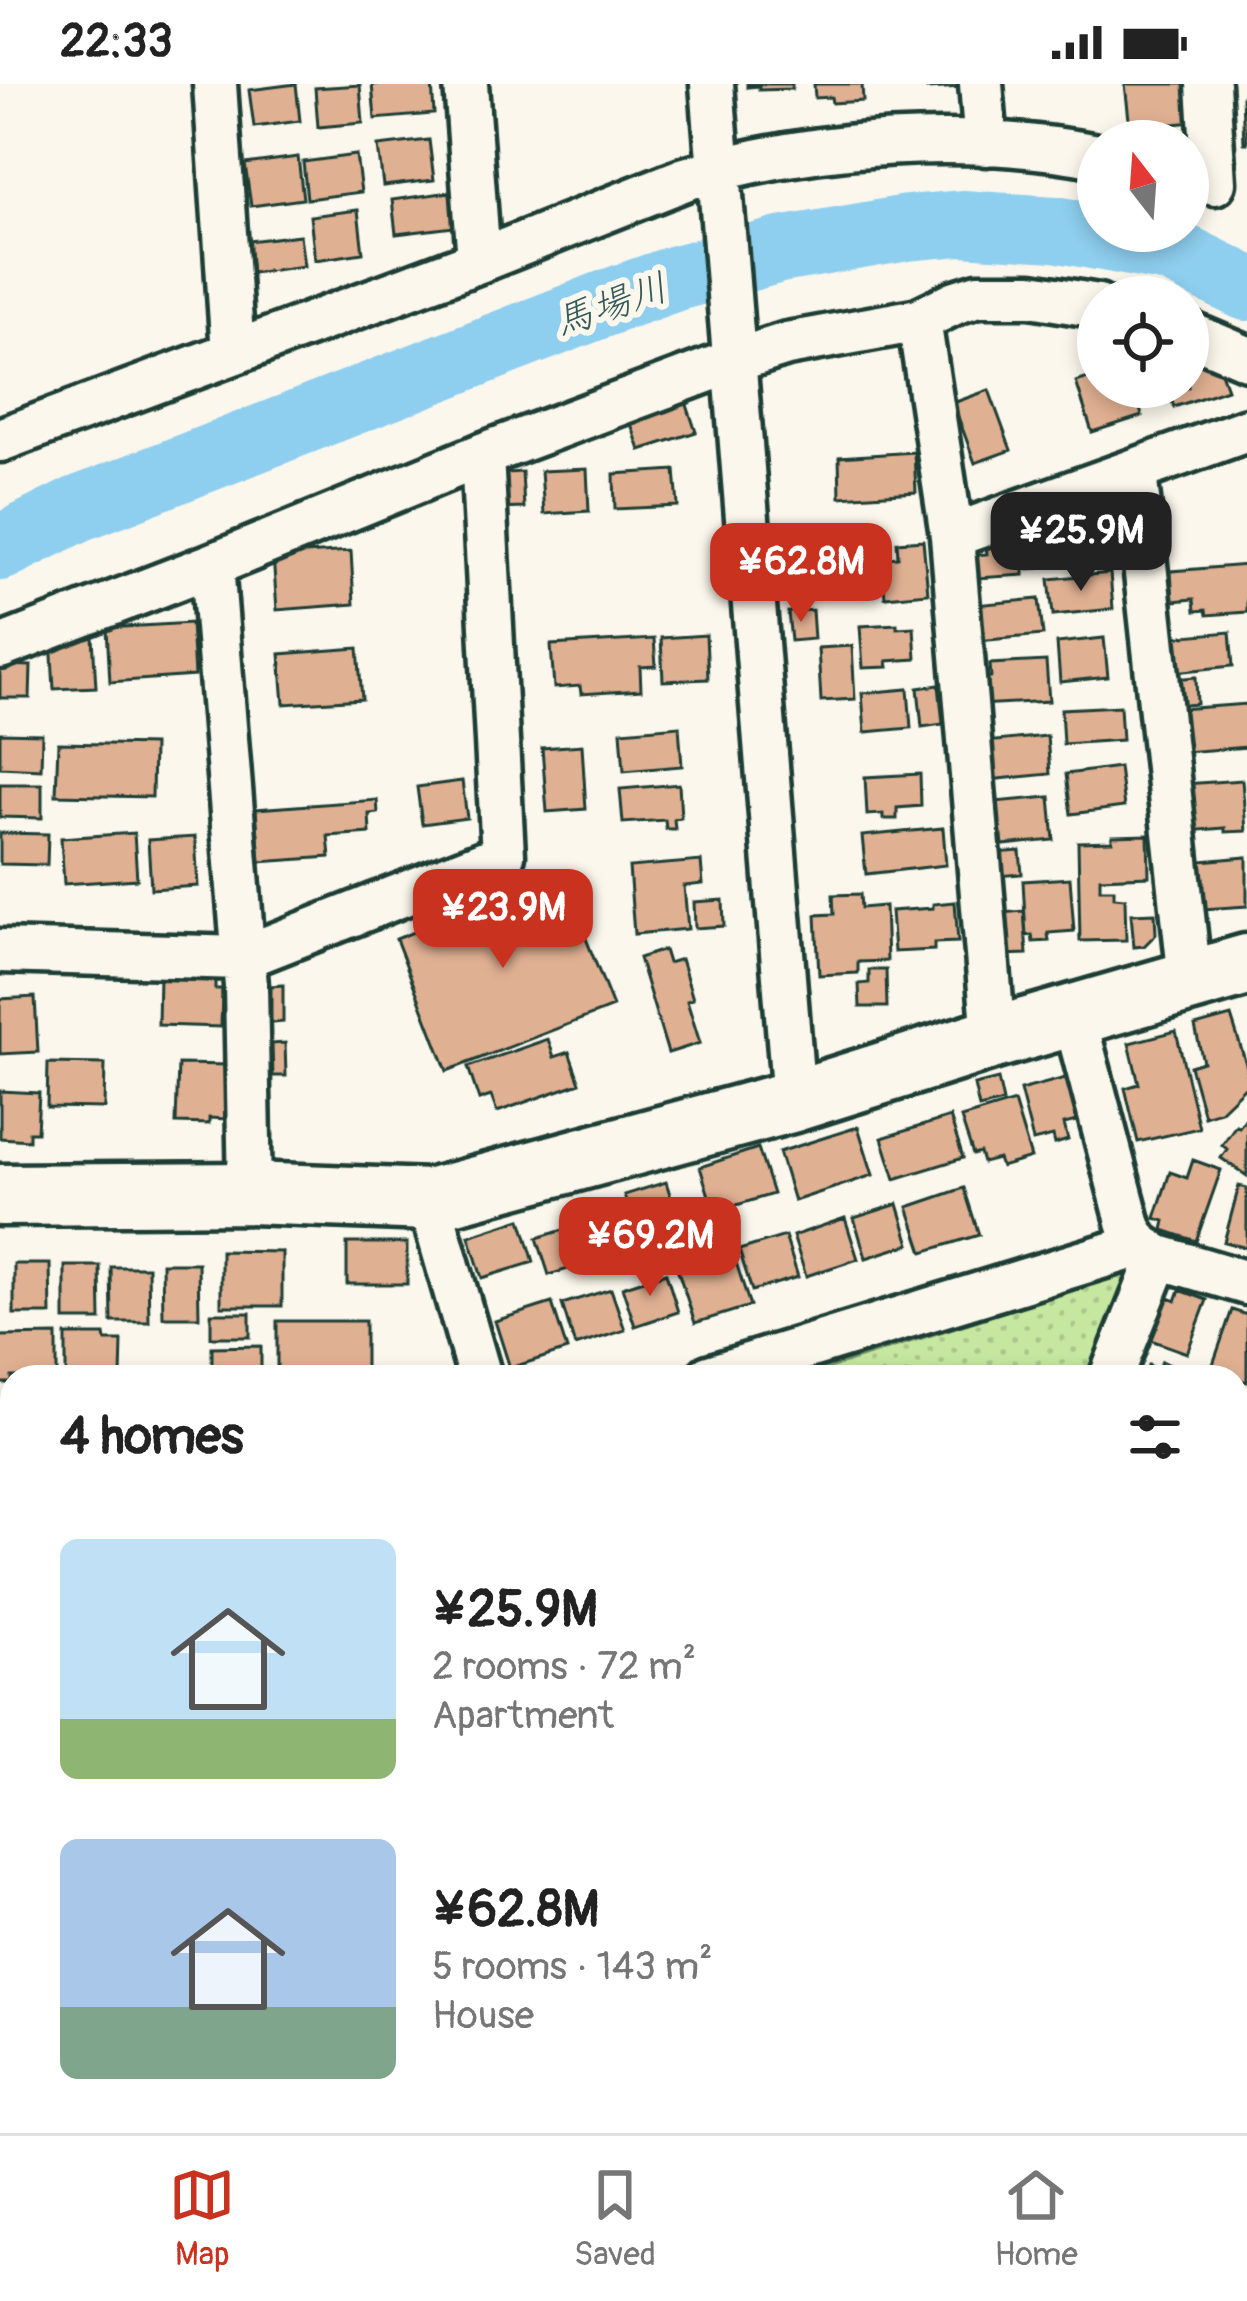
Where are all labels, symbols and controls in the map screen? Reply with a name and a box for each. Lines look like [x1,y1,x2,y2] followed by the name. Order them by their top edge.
[60,14,173,70] text: 22:33
[1077,120,1209,252] north arrow
[1077,120,1209,408] map controls
[548,263,674,347] water label: 馬場川
[1077,276,1209,408] button: locate
[983,492,1179,594] pin: ¥25.9M
[1018,506,1144,555] text: ¥25.9M
[703,523,899,625] pin: ¥62.8M
[737,537,865,586] text: ¥62.8M
[405,869,601,971] pin: ¥23.9M
[440,883,566,932] text: ¥23.9M
[552,1197,748,1299] pin: ¥69.2M
[586,1211,714,1260] text: ¥69.2M
[1122,1404,1188,1470] icon: filters
[60,1405,244,1469] text: 4 homes
[432,1578,598,1642] text: ¥25.9M
[156,1587,300,1731] icon: home
[432,1642,696,1691] text: 2 rooms · 72 m²
[432,1691,614,1740] text: Apartment
[432,1878,599,1942] text: ¥62.8M
[156,1887,300,2031] icon: home
[432,1942,713,1991] text: 5 rooms · 143 m²
[432,1991,534,2040] text: House
[169,2162,235,2275] tab: Map
[574,2162,656,2275] tab: Saved
[994,2162,1078,2275] tab: Home

